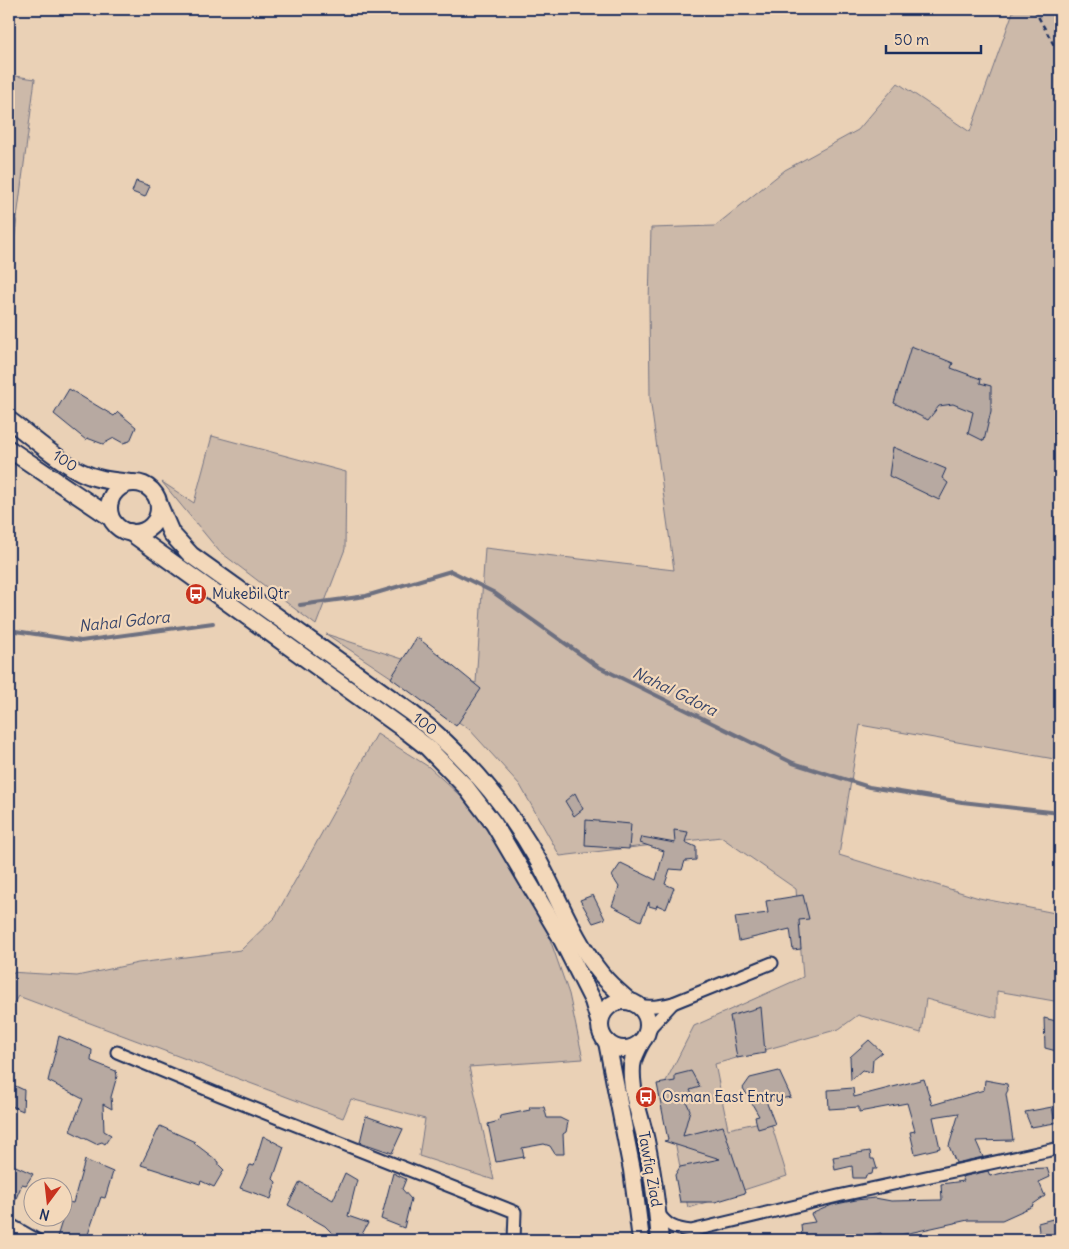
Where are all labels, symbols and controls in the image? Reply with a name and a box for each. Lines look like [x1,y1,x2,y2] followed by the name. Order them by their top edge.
[886,22,982,54] scale bar
[894,30,929,49] text: 50 m
[49,446,81,476] street label: 100
[184,582,208,606] bus stop icon: Mukebil Qtr
[212,584,290,603] place label: Mukebil Qtr
[78,606,171,636] water label: Nahal Gdora
[630,662,721,720] water label: Nahal Gdora
[409,708,441,739] street label: 100
[634,1085,658,1109] bus stop icon: Osman East Entry
[662,1087,784,1106] place label: Osman East Entry
[634,1130,667,1208] street label: Tawfiq Ziad
[22,1176,72,1226] north arrow
[38,1205,52,1225] text: N

